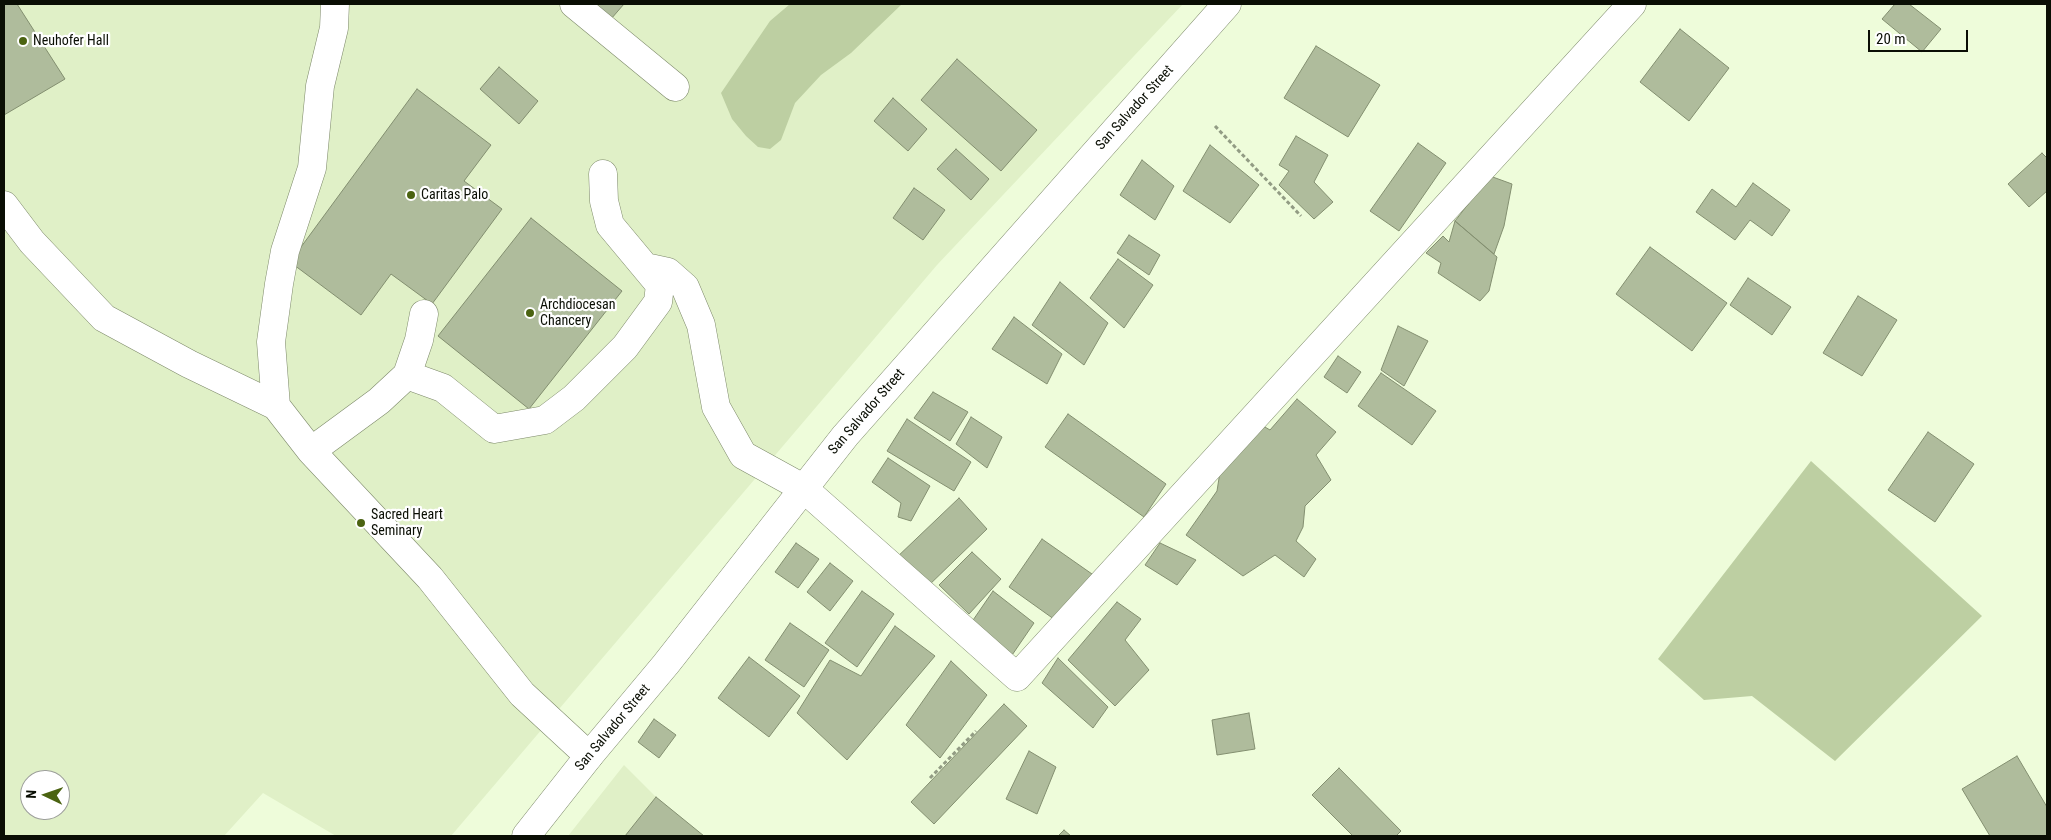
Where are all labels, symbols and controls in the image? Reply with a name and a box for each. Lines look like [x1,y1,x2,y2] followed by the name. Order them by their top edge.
[1871,20,1971,52] scale bar
[1876,30,1906,48] text: 20 m
[33,33,109,49] place label: Neuhofer Hall
[17,35,29,47] marker: Neuhofer Hall
[1093,62,1177,154] street label: San Salvador Street
[421,187,488,203] place label: Caritas Palo
[405,189,417,201] marker: Caritas Palo
[540,297,616,330] place label: Archdiocesan Chancery
[524,307,536,319] marker: Archdiocesan Chancery
[825,366,909,458] street label: San Salvador Street
[371,507,443,540] place label: Sacred Heart Seminary
[355,517,367,529] marker: Sacred Heart Seminary
[572,681,654,775] street label: San Salvador Street
[20,770,70,820] north arrow
[23,790,39,799] text: N

